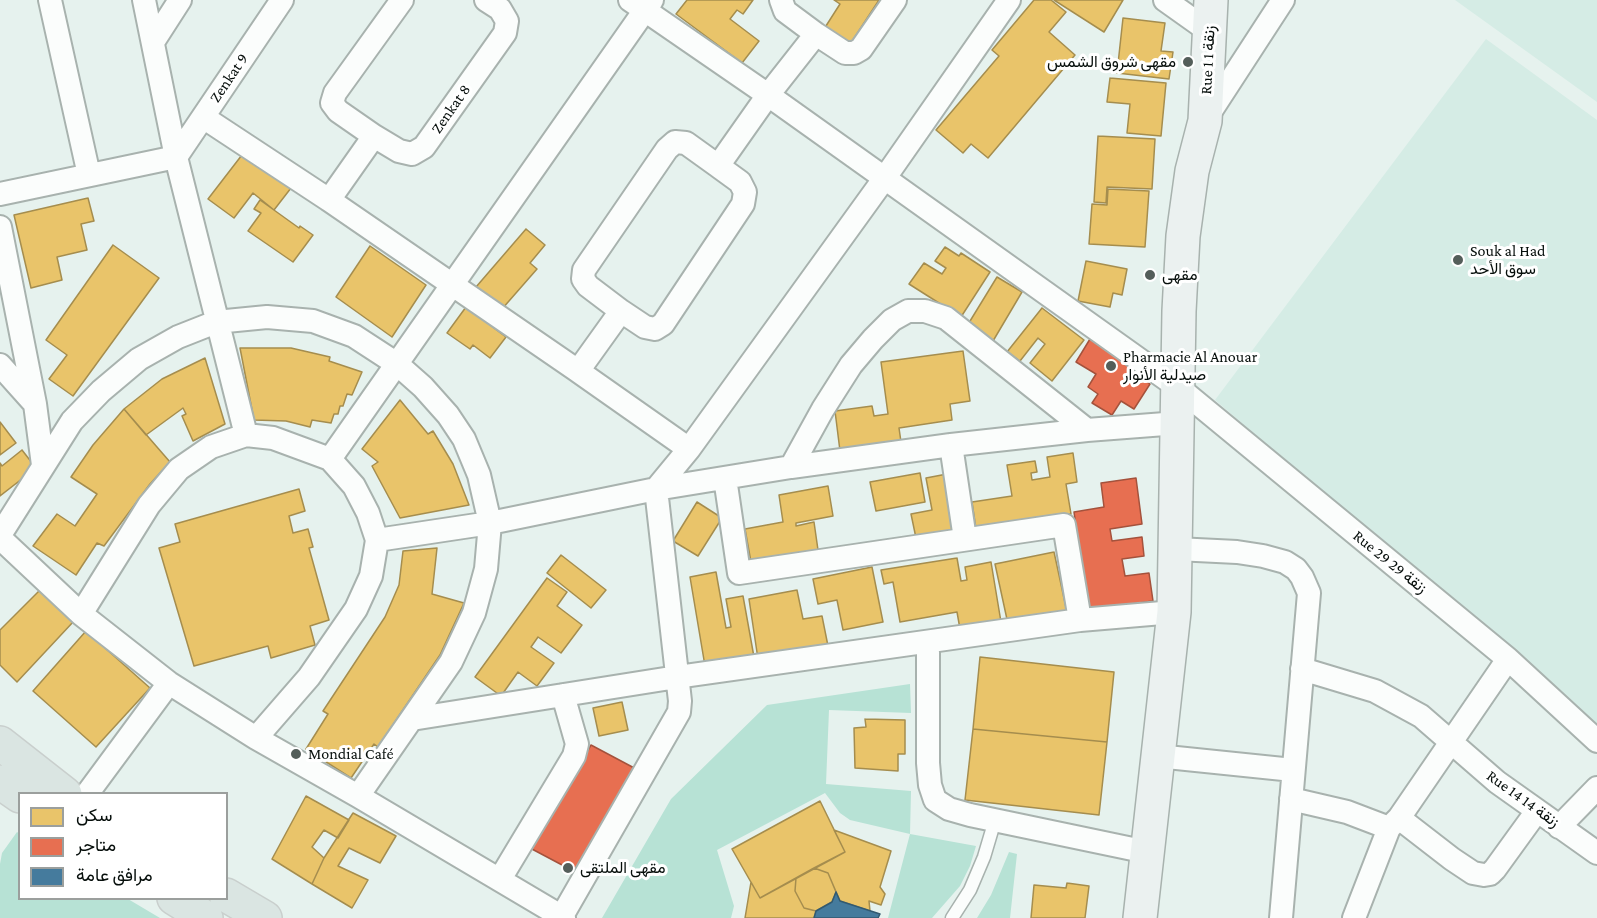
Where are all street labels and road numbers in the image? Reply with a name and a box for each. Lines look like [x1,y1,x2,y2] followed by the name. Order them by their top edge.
[1197,25,1219,95] street label: Rue 1 زنقة 1
[206,50,252,106] street label: Zenkat 9
[427,81,475,137] street label: Zenkat 8
[1349,526,1431,598] street label: Rue 29 زنقة 29
[1483,766,1563,832] street label: Rue 14 زنقة 14

